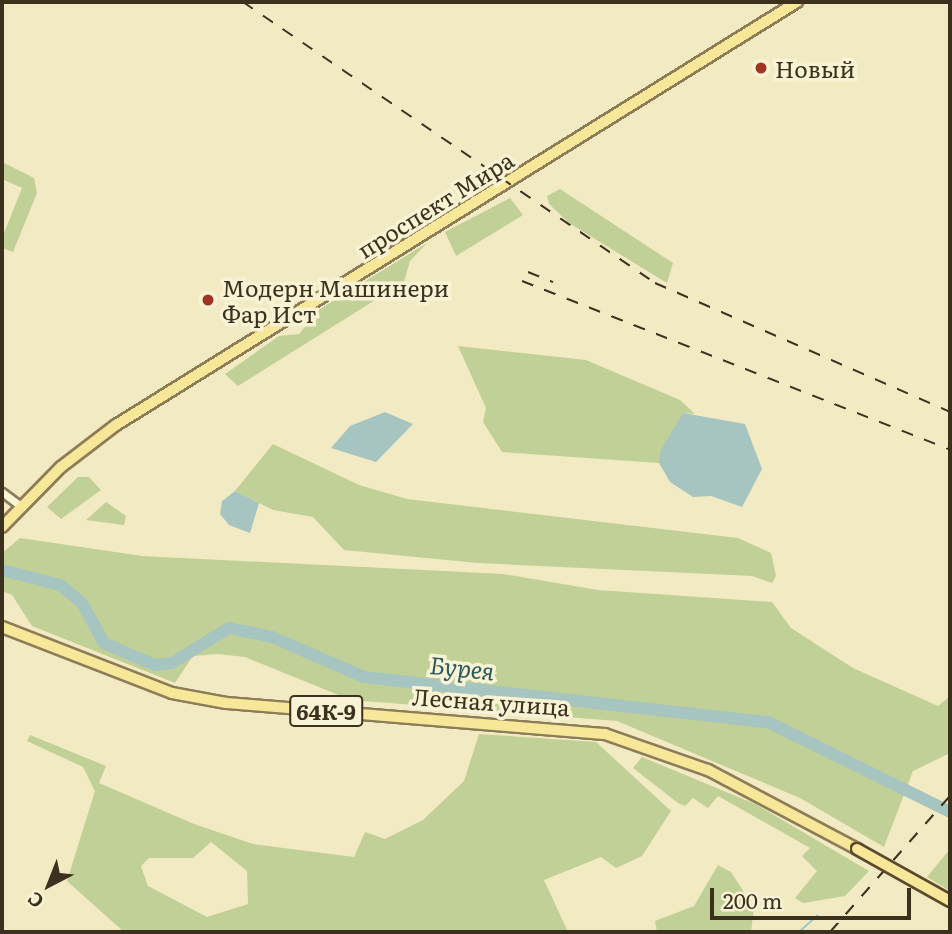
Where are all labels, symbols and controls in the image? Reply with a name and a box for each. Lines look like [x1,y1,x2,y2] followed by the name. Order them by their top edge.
[775,54,855,82] place label: Новый
[753,60,769,76] marker: Новый
[352,145,518,263] street label: проспект Мира
[222,273,449,327] place label: Модерн Машинери Фар Ист
[200,292,216,308] marker: Модерн Машинери Фар Ист
[428,649,496,685] water label: Бурея
[411,682,571,720] street label: Лесная улица
[288,694,364,728] road number: 64К-9
[14,850,84,920] north arrow
[714,874,915,918] scale bar
[723,884,783,915] text: 200 m
[21,886,49,916] text: С

